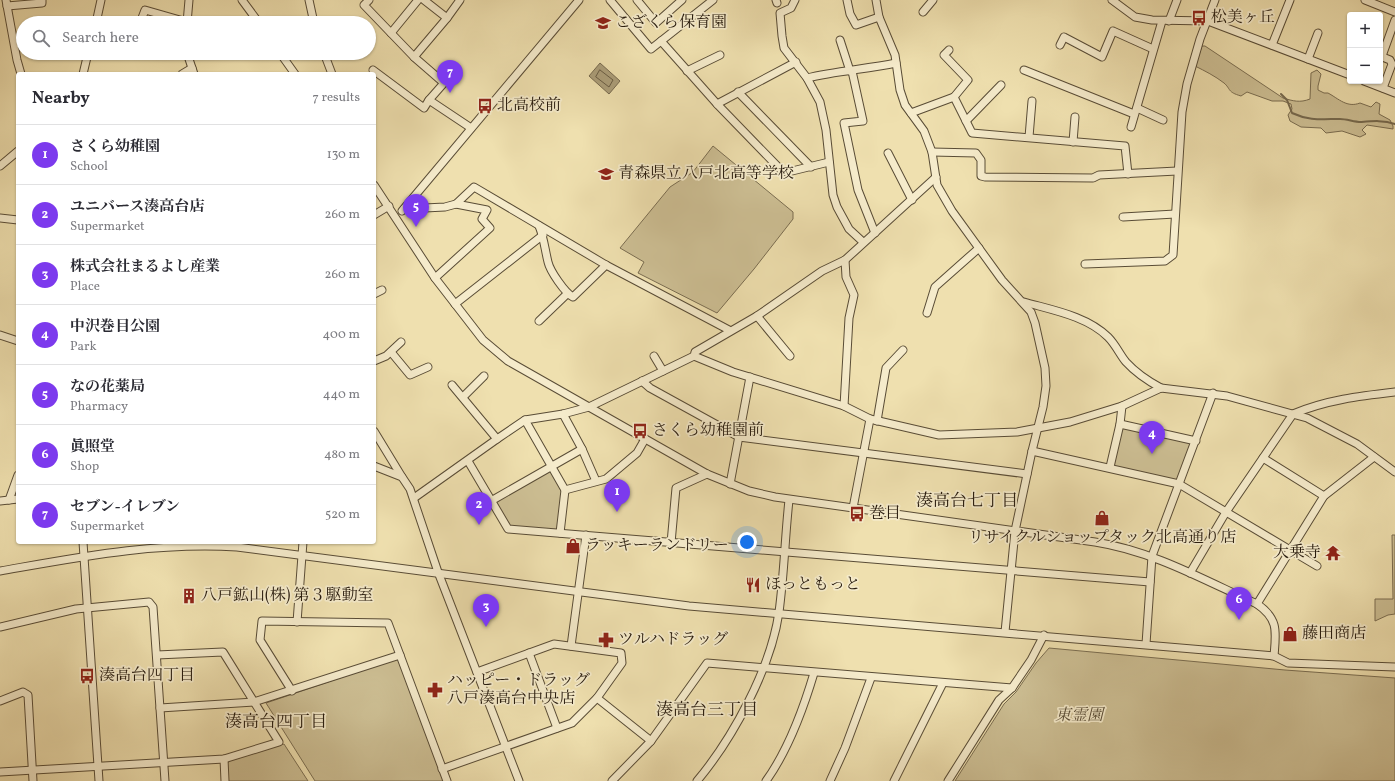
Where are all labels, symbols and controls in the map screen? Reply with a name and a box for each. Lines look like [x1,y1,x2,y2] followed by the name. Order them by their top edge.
[1211,7,1275,29] place label: 松美ヶ丘
[1190,9,1208,27] bus stop icon: 松美ヶ丘
[615,12,727,34] place label: こざくら保育園
[1347,12,1383,84] map controls
[1347,12,1383,48] button: +
[594,14,612,32] school or university icon: こざくら保育園
[16,16,376,60] search box
[30,27,52,49] icon: search
[62,28,139,49] text: Search here
[1347,48,1383,84] button: −
[437,60,463,93] pin: 7
[32,87,90,110] text: Nearby
[313,89,360,107] text: 7 results
[497,95,561,117] place label: 北高校前
[476,97,494,115] bus stop icon: 北高校前
[70,137,160,158] text: さくら幼稚園
[42,146,48,164] text: 1
[327,146,360,164] text: 130 m
[70,158,108,176] text: School
[618,163,794,185] place label: 青森県立八戸北高等学校
[597,165,615,183] school or university icon: 青森県立八戸北高等学校
[403,194,429,227] pin: 5
[70,197,204,218] text: ユニバース湊高台店
[42,206,48,224] text: 2
[325,206,360,224] text: 260 m
[70,218,145,236] text: Supermarket
[70,257,220,278] text: 株式会社まるよし産業
[42,266,48,284] text: 3
[325,266,360,284] text: 260 m
[70,278,100,296] text: Place
[70,317,160,338] text: 中沢巻目公園
[41,326,49,344] text: 4
[323,326,360,344] text: 400 m
[70,338,97,356] text: Park
[70,377,145,398] text: なの花薬局
[42,386,48,404] text: 5
[323,386,360,404] text: 440 m
[70,398,128,416] text: Pharmacy
[652,420,764,442] place label: さくら幼稚園前
[1139,421,1165,454] pin: 4
[631,422,649,440] bus stop icon: さくら幼稚園前
[70,437,115,458] text: 眞照堂
[41,446,49,464] text: 6
[324,446,360,464] text: 480 m
[70,458,99,476] text: Shop
[604,479,630,512] pin: 1
[916,490,1018,513] district label: 湊高台七丁目
[466,492,492,525] pin: 2
[70,497,180,518] text: セブン-イレブン
[869,503,901,525] place label: 巻目
[848,505,866,523] bus stop icon: 巻目
[42,506,48,524] text: 7
[325,506,360,524] text: 520 m
[1093,509,1111,527] shop icon: リサイクルショップタック北高通り店
[70,518,145,536] text: Supermarket
[968,527,1236,549] place label: リサイクルショップタック北高通り店
[737,532,757,552] your location
[585,535,729,557] place label: ラッキーランドリー
[564,537,582,555] shop icon: ラッキーランドリー
[1273,542,1321,564] place label: 大乗寺
[1324,544,1342,562] temple icon: 大乗寺
[765,574,861,596] place label: ほっともっと
[744,576,762,594] restaurant icon: ほっともっと
[201,585,374,607] place label: 八戸鉱山(株) 第３駆動室
[180,587,198,605] building icon: 八戸鉱山(株) 第３駆動室
[1226,587,1252,620] pin: 6
[473,594,499,627] pin: 3
[1302,623,1366,645] place label: 藤田商店
[1281,625,1299,643] shop icon: 藤田商店
[618,629,728,651] place label: ツルハドラッグ
[597,631,615,649] pharmacy icon: ツルハドラッグ
[99,665,195,687] place label: 湊高台四丁目
[78,667,96,685] bus stop icon: 湊高台四丁目
[447,670,590,710] place label: ハッピー・ドラッグ 八戸湊高台中央店
[426,681,444,699] pharmacy icon: ハッピー・ドラッグ 八戸湊高台中央店
[656,699,758,722] district label: 湊高台三丁目
[1055,705,1106,727] park label: 東霊園
[225,711,327,734] district label: 湊高台四丁目

